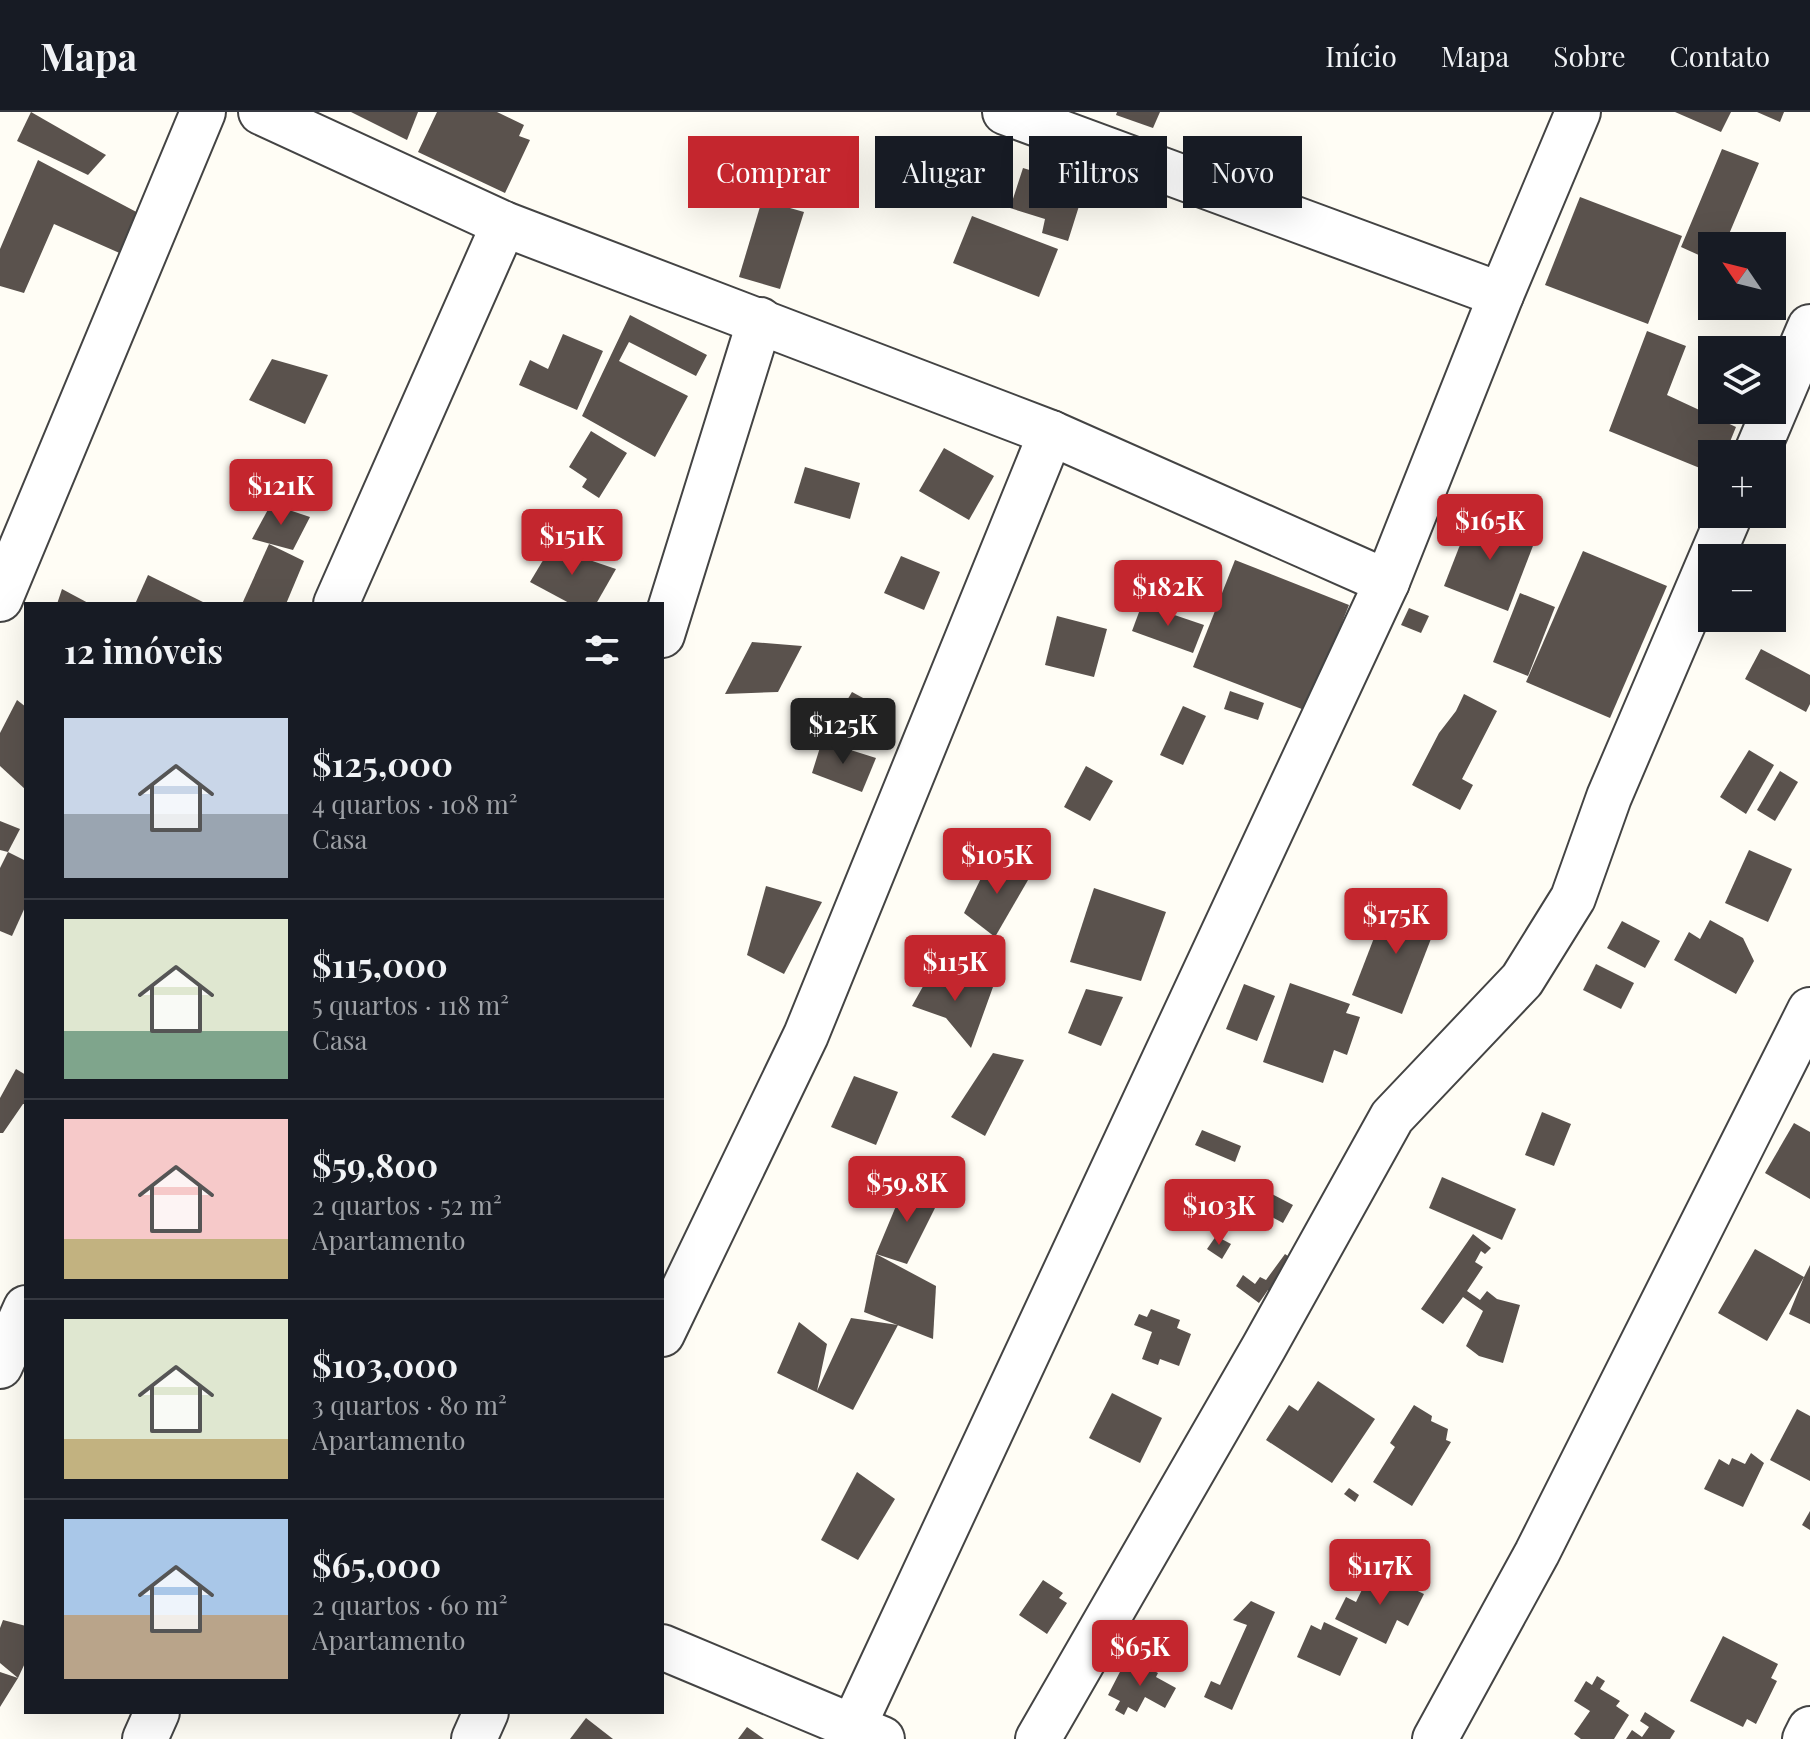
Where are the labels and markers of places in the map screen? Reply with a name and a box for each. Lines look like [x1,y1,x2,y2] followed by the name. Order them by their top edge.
[225,459,337,527] pin: $121K
[1434,494,1546,562] pin: $165K
[516,509,628,577] pin: $151K
[1112,560,1224,628] pin: $182K
[787,698,899,766] pin: $125K
[941,828,1053,896] pin: $105K
[1340,888,1452,956] pin: $175K
[899,935,1011,1003] pin: $115K
[842,1156,972,1224] pin: $59.8K
[1163,1179,1275,1247] pin: $103K
[1324,1539,1436,1607] pin: $117K
[1093,1620,1187,1688] pin: $65K

